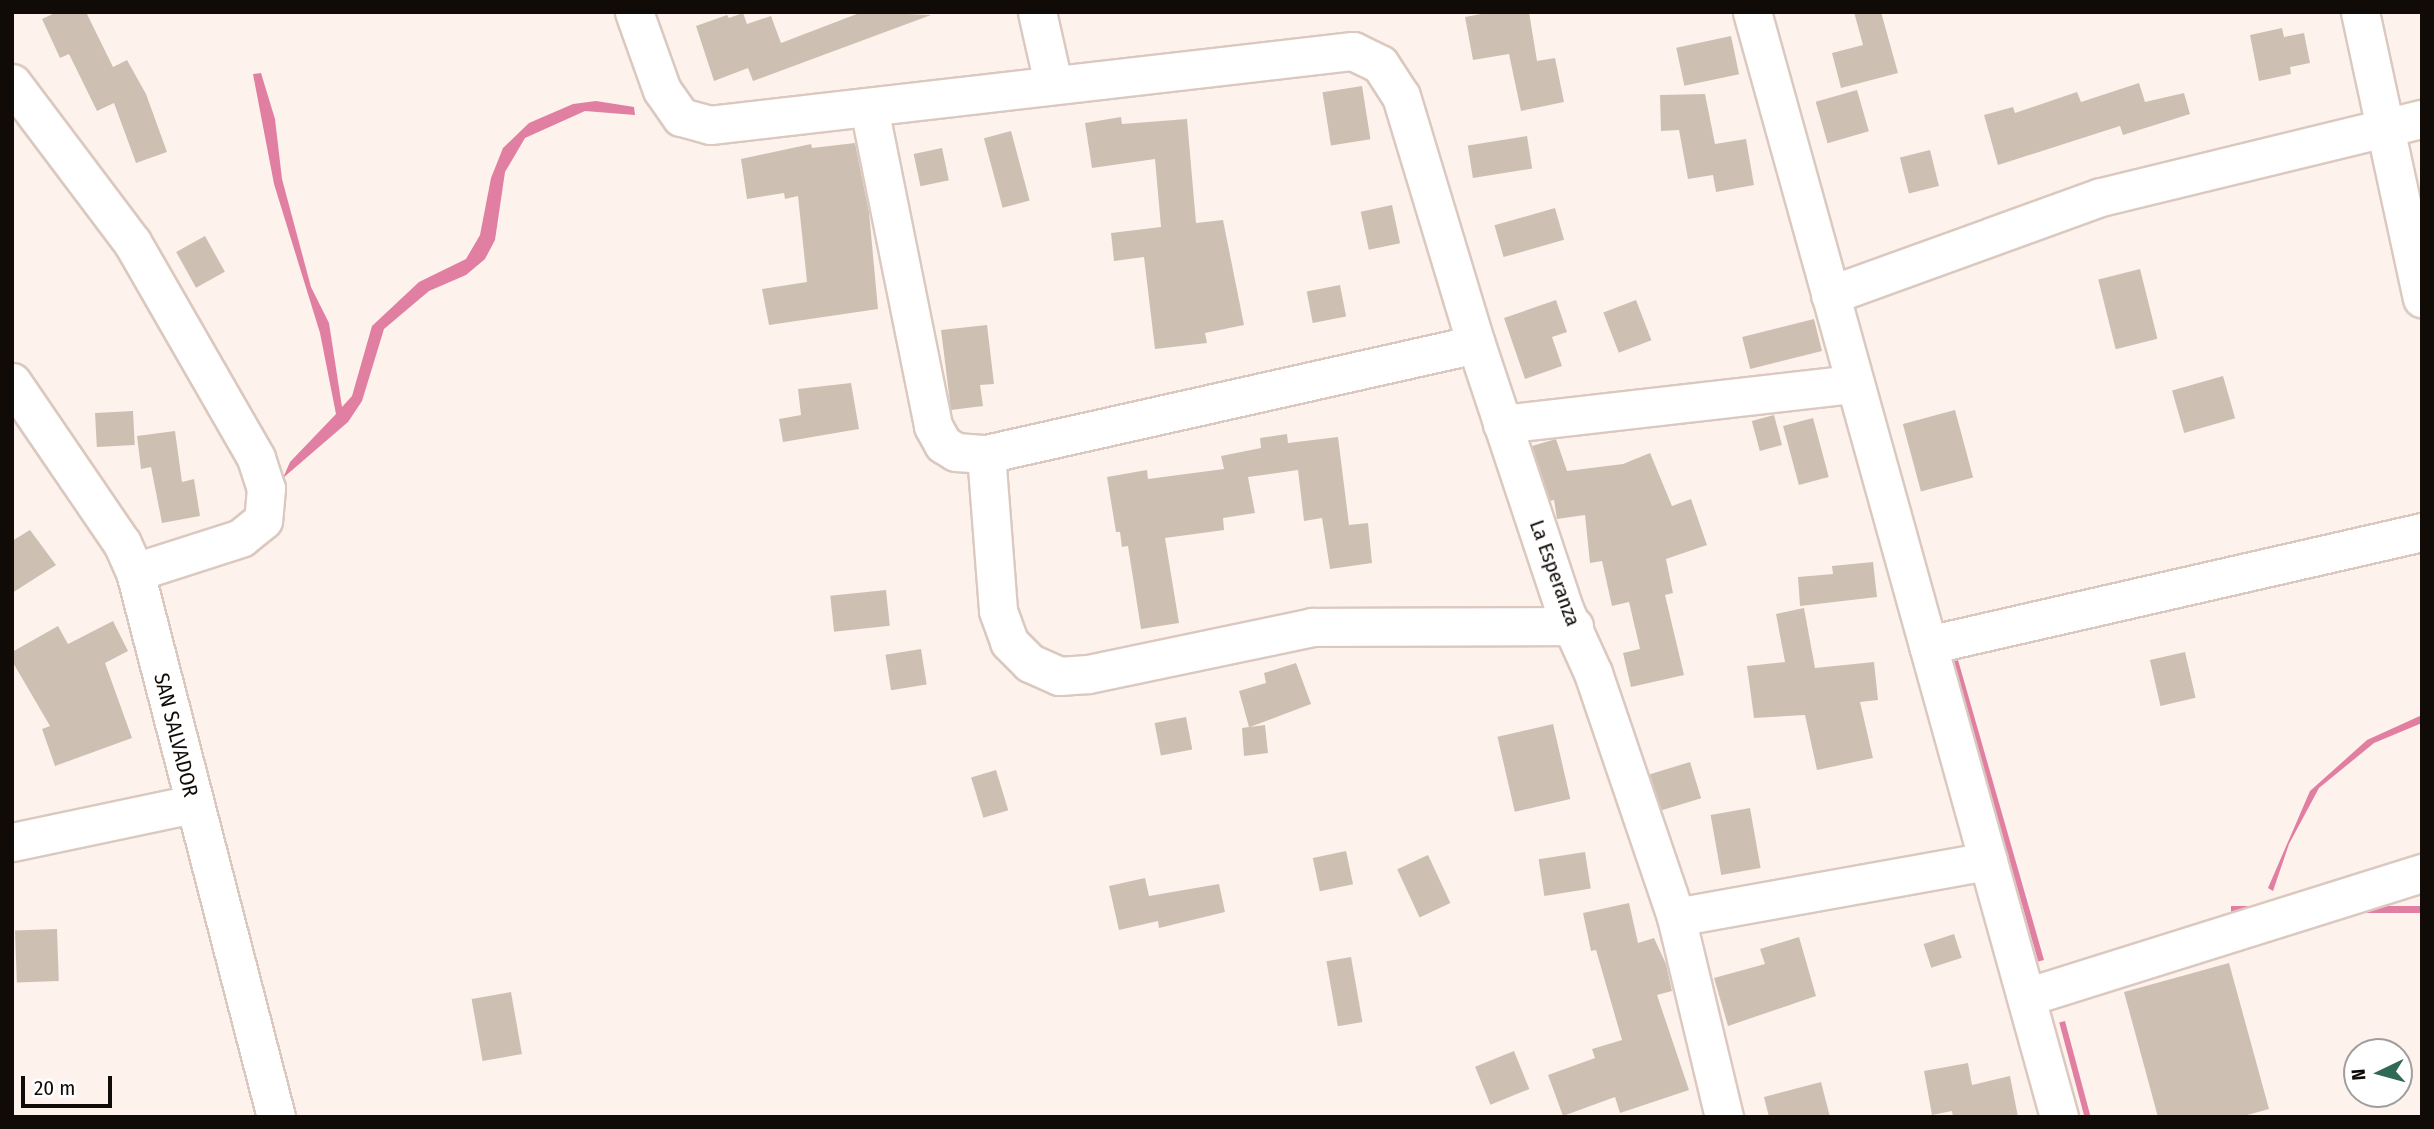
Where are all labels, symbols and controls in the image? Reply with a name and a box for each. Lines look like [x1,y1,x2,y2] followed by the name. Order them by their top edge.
[1524,517,1586,629] street label: La Esperanza
[148,671,204,799] street label: SAN SALVADOR
[2343,1038,2413,1108] north arrow
[24,1062,116,1106] scale bar
[2347,1068,2371,1081] text: N
[34,1075,75,1101] text: 20 m

